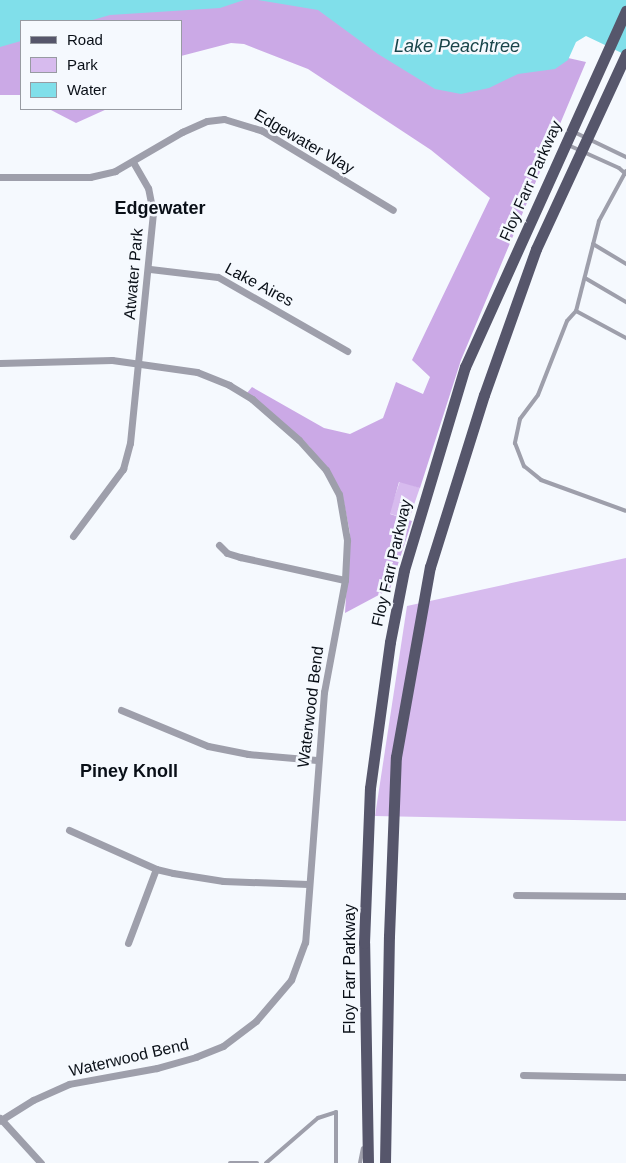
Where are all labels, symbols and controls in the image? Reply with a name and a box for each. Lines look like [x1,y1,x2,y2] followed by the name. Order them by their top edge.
[20,20,182,110] legend
[67,31,103,48] text: Road
[394,35,520,57] water label: Lake Peachtree
[67,56,98,73] text: Park
[67,81,106,98] text: Water
[251,106,357,178] street label: Edgewater Way
[496,118,566,244] street label: Floy Farr Parkway
[114,197,206,219] district label: Edgewater
[120,228,148,320] street label: Atwater Park
[221,259,297,311] street label: Lake Aires
[368,498,416,628] street label: Floy Farr Parkway
[294,645,328,769] street label: Waterwood Bend
[80,760,178,782] district label: Piney Knoll
[340,904,360,1034] street label: Floy Farr Parkway
[67,1035,191,1081] street label: Waterwood Bend

